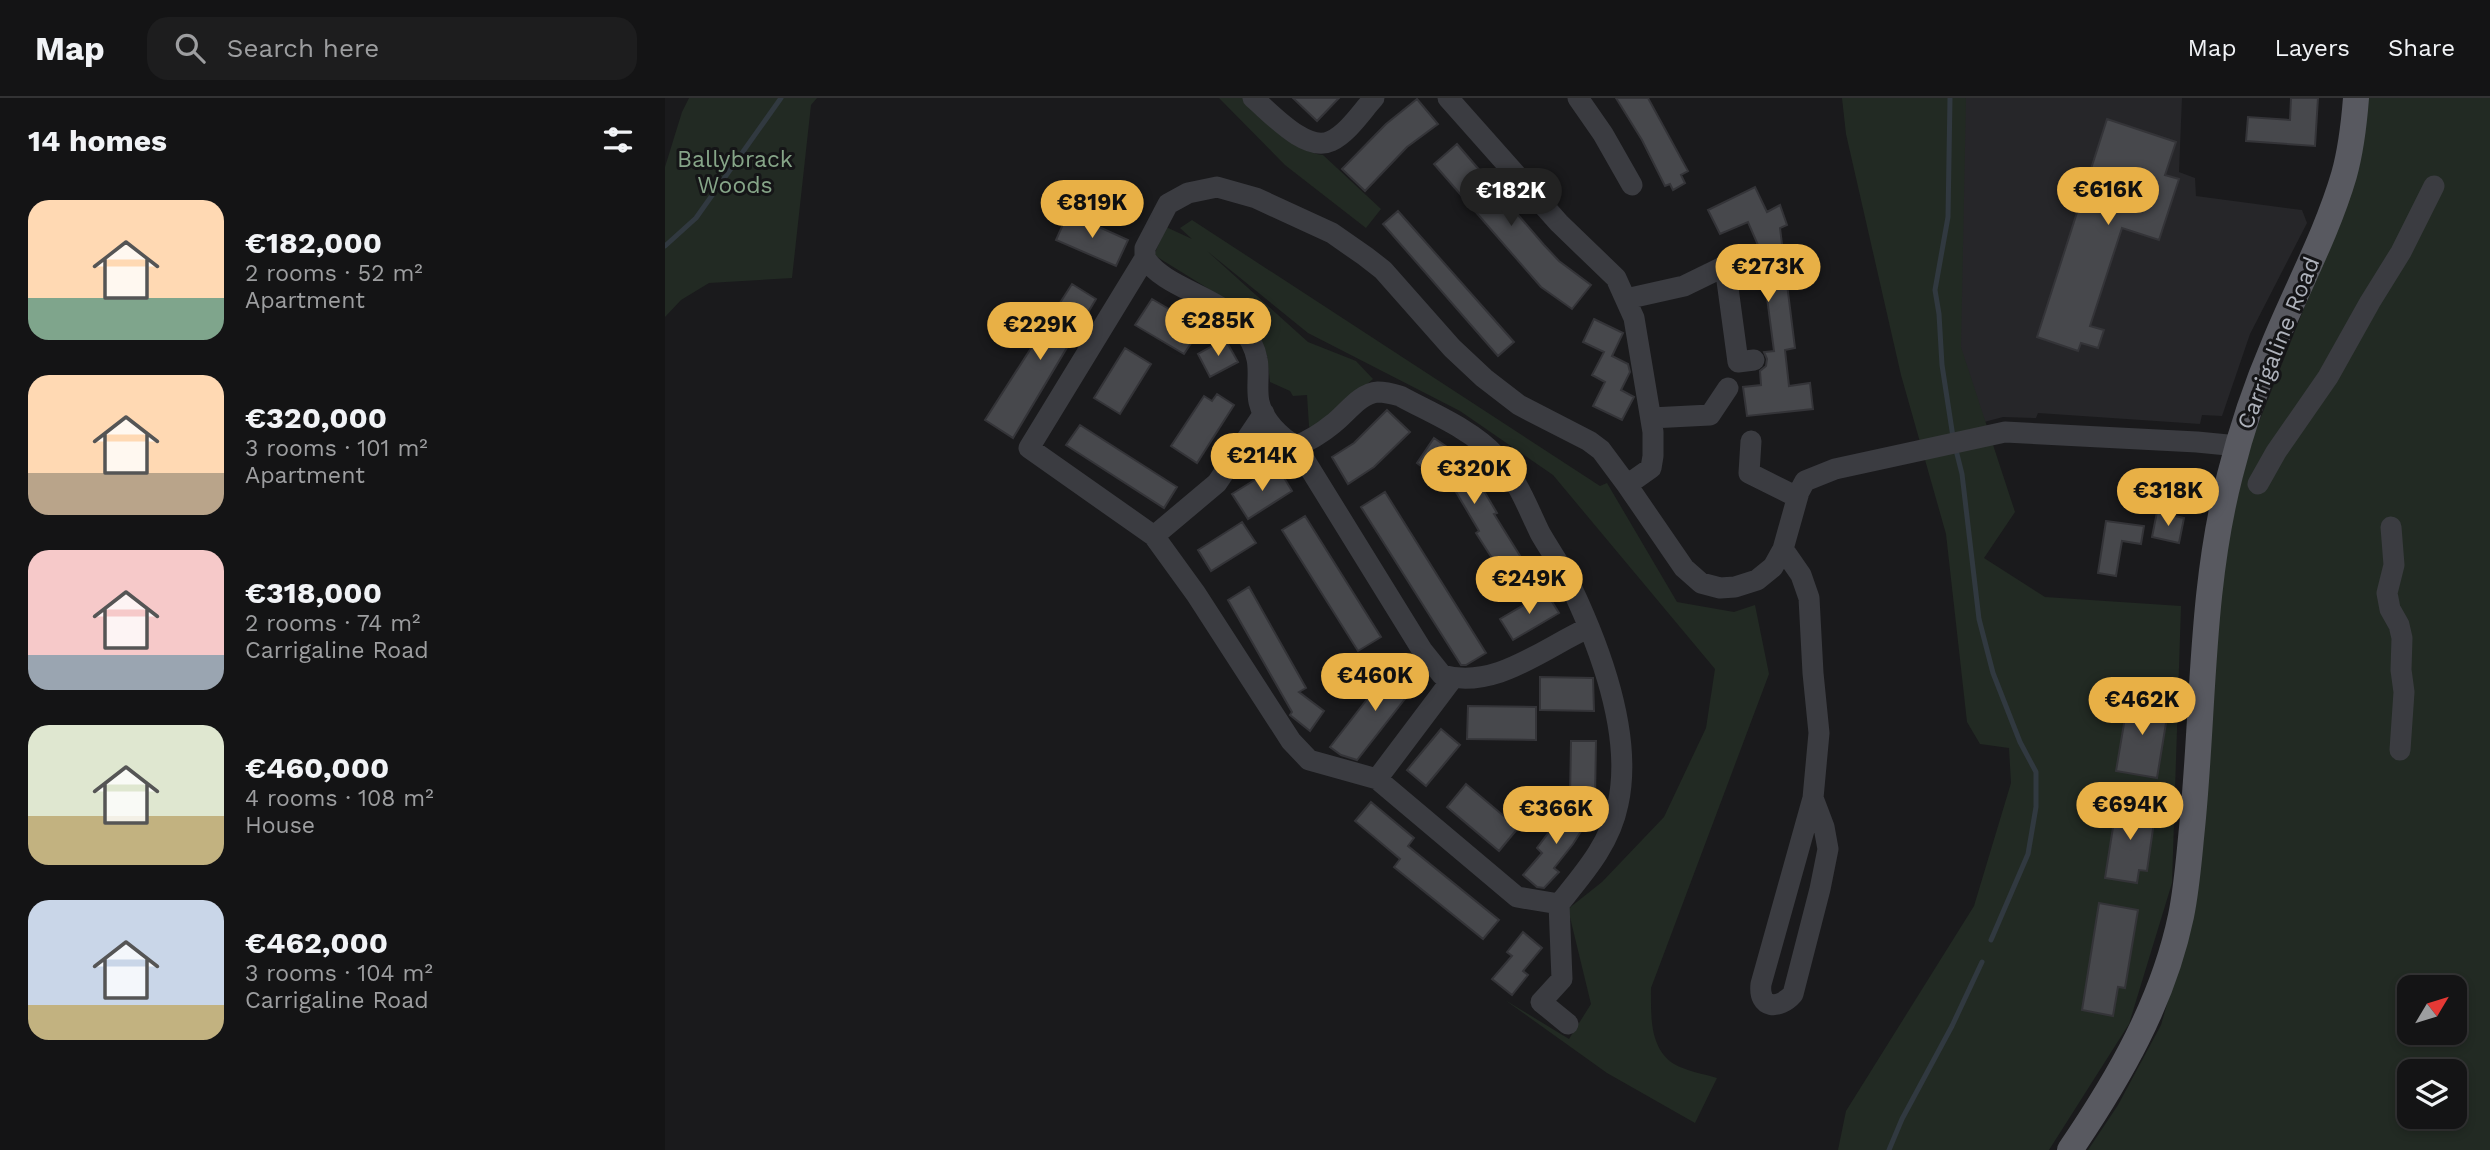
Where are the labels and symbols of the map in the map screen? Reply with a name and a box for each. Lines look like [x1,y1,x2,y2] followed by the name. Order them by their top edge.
[677,146,793,199] park label: Ballybrack Woods
[2059,167,2157,227] pin: €616K
[1462,169,1560,228] pin: €182K
[1043,180,1141,240] pin: €819K
[1719,244,1817,304] pin: €273K
[2232,253,2325,433] street label: Carrigaline Road
[1169,299,1267,358] pin: €285K
[991,302,1089,362] pin: €229K
[1213,434,1311,493] pin: €214K
[1425,446,1523,506] pin: €320K
[2119,468,2217,528] pin: €318K
[1480,556,1578,616] pin: €249K
[1326,654,1424,713] pin: €460K
[2093,678,2191,737] pin: €462K
[2081,782,2179,842] pin: €694K
[1507,786,1605,846] pin: €366K
[2397,975,2467,1045] north arrow

